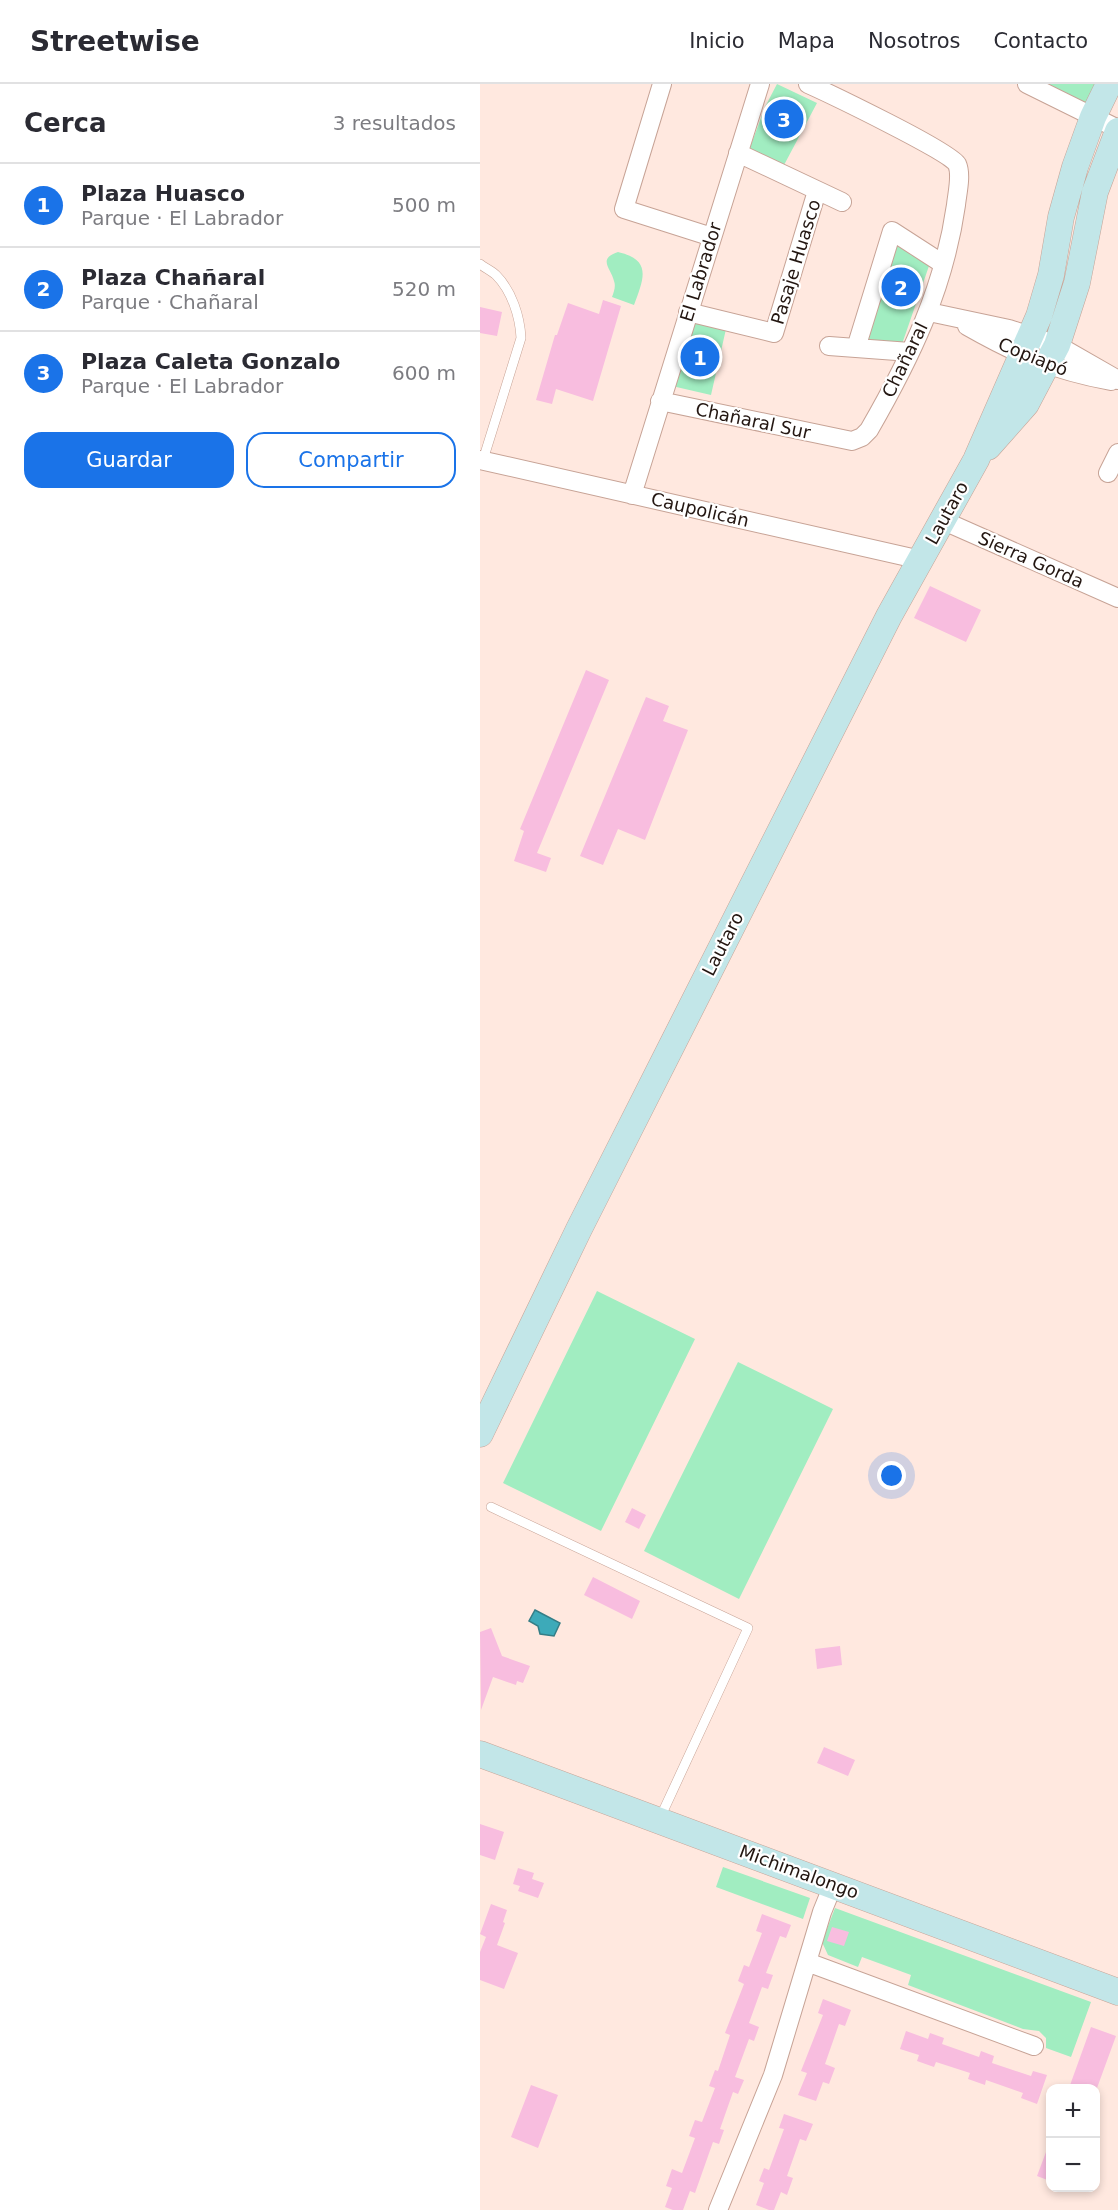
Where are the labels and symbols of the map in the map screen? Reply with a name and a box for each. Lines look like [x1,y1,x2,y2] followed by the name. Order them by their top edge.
[764,96,804,141] pin: 3
[767,197,825,327] street label: Pasaje Huasco
[675,219,726,324] street label: El Labrador
[882,264,920,310] pin: 2
[877,319,932,401] street label: Chañaral
[995,333,1071,380] street label: Copiapó
[680,334,720,380] pin: 1
[694,398,813,443] street label: Chañaral Sur
[921,478,972,548] street label: Lautaro
[649,488,751,531] street label: Caupolicán
[975,527,1087,592] street label: Sierra Gorda
[698,908,747,979] street label: Lautaro
[877,1461,906,1490] your location
[737,1840,862,1903] street label: Michimalongo

